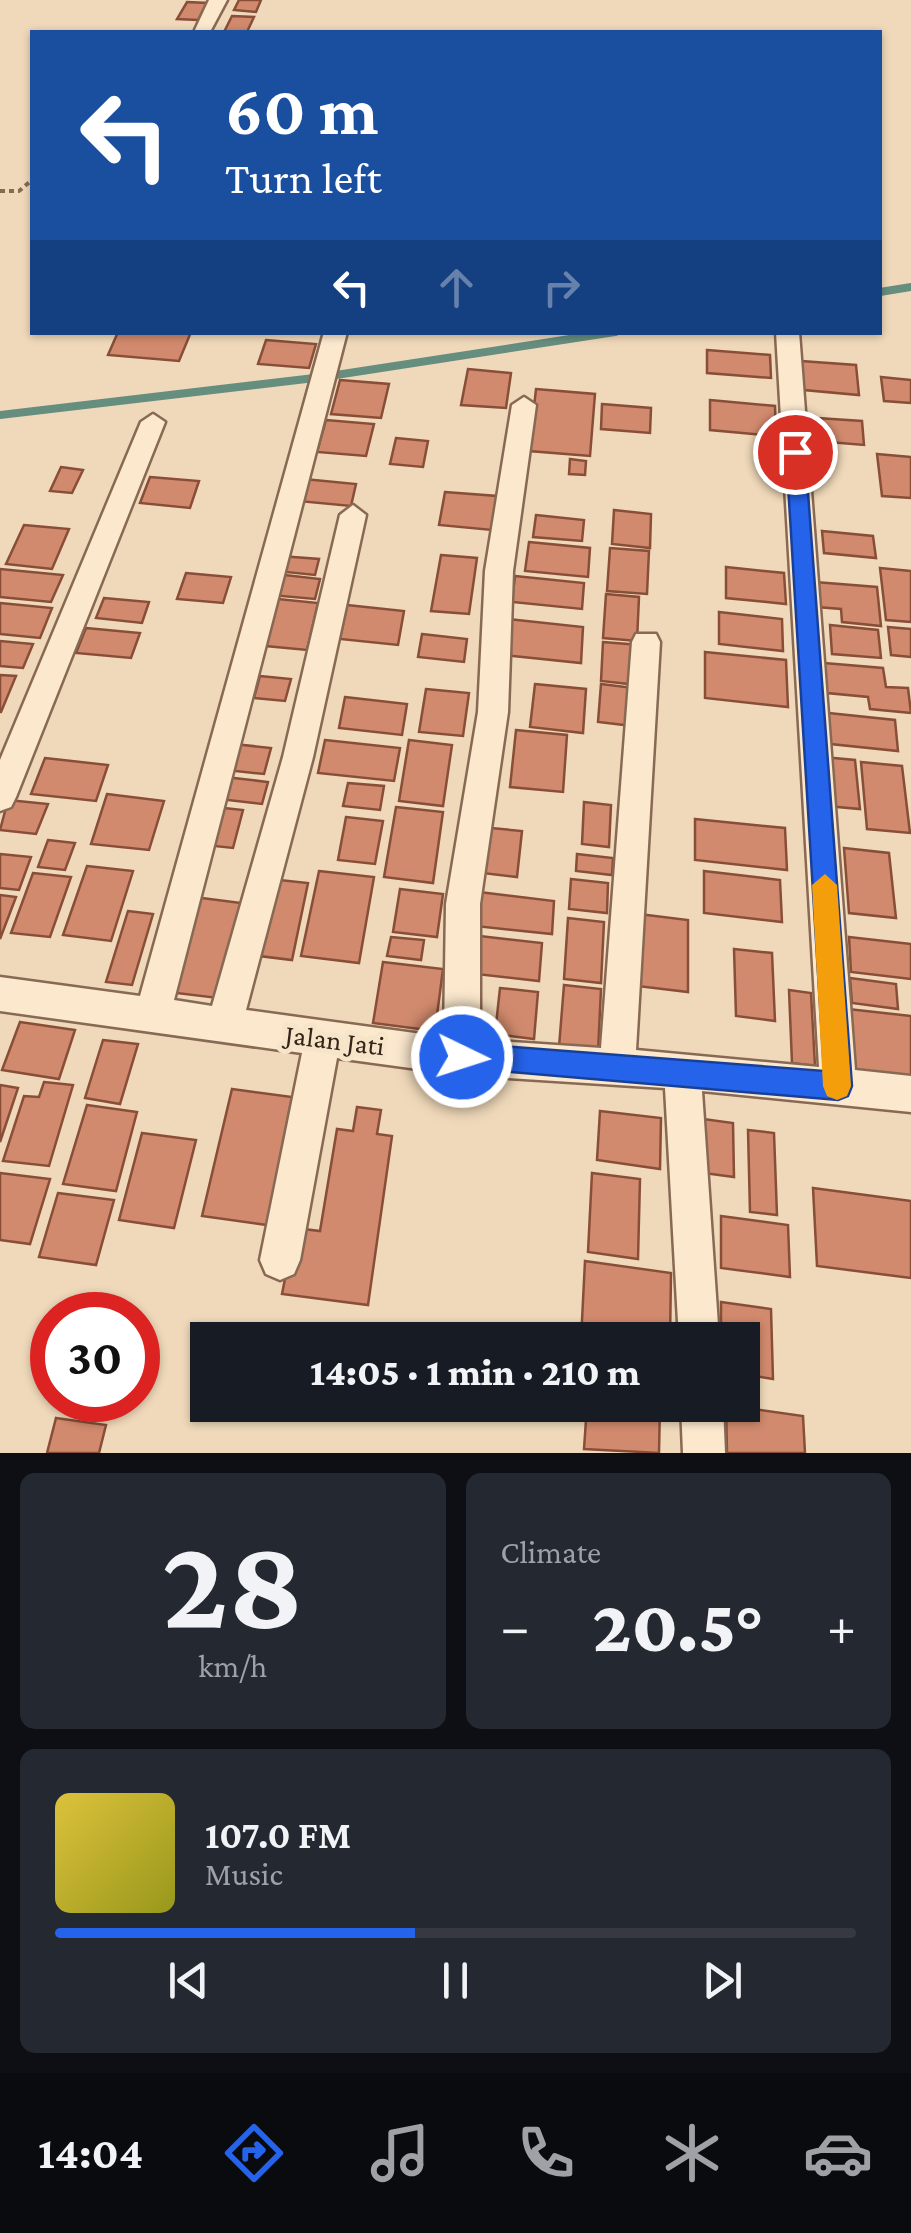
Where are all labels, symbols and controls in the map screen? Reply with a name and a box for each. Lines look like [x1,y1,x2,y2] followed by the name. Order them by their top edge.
[60,70,190,200] icon: left
[225,71,378,149] text: 60 m
[225,153,382,203] text: Turn left
[324,260,379,315] icon: left
[429,260,484,315] icon: ahead
[534,260,589,315] icon: right
[753,410,838,495] pin
[768,425,823,480] icon: arrive
[410,1005,514,1109] position arrow
[281,1018,386,1061] street label: Jalan Jati
[30,1292,160,1422] speed limit sign: 30
[310,1351,640,1393] text: 14:05 · 1 min · 210 m
[162,1510,304,1655] text: 28
[501,1534,601,1570] text: Climate
[592,1584,764,1667] text: 20.5°
[501,1596,530,1657] text: −
[827,1596,856,1657] text: +
[198,1648,267,1684] text: km/h
[205,1814,351,1856] text: 107.0 FM
[205,1856,283,1892] text: Music
[161,1953,216,2008] icon: previous
[428,1953,483,2008] icon: pause
[695,1953,750,2008] icon: next
[219,2118,289,2188] icon: directions
[365,2118,435,2188] icon: music
[511,2118,581,2188] icon: phone
[657,2118,727,2188] icon: climate
[803,2118,873,2188] icon: car
[38,2128,143,2178] text: 14:04

